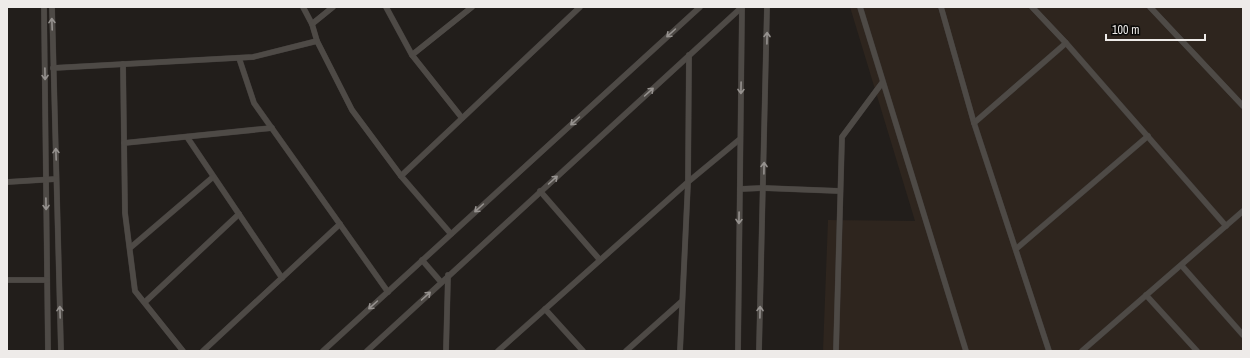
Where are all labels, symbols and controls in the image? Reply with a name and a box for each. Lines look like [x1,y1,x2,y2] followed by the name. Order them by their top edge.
[1106,16,1205,42] scale bar
[48,18,56,31] one-way arrow
[1112,22,1139,38] text: 100 m
[666,29,677,38] one-way arrow
[763,32,771,45] one-way arrow
[41,67,49,80] one-way arrow
[737,81,745,94] one-way arrow
[643,88,653,97] one-way arrow
[571,116,581,125] one-way arrow
[52,148,60,161] one-way arrow
[760,162,767,175] one-way arrow
[547,175,558,184] one-way arrow
[42,197,50,210] one-way arrow
[474,204,484,213] one-way arrow
[736,211,743,224] one-way arrow
[420,291,431,300] one-way arrow
[368,301,378,310] one-way arrow
[57,306,64,319] one-way arrow
[756,306,764,319] one-way arrow

